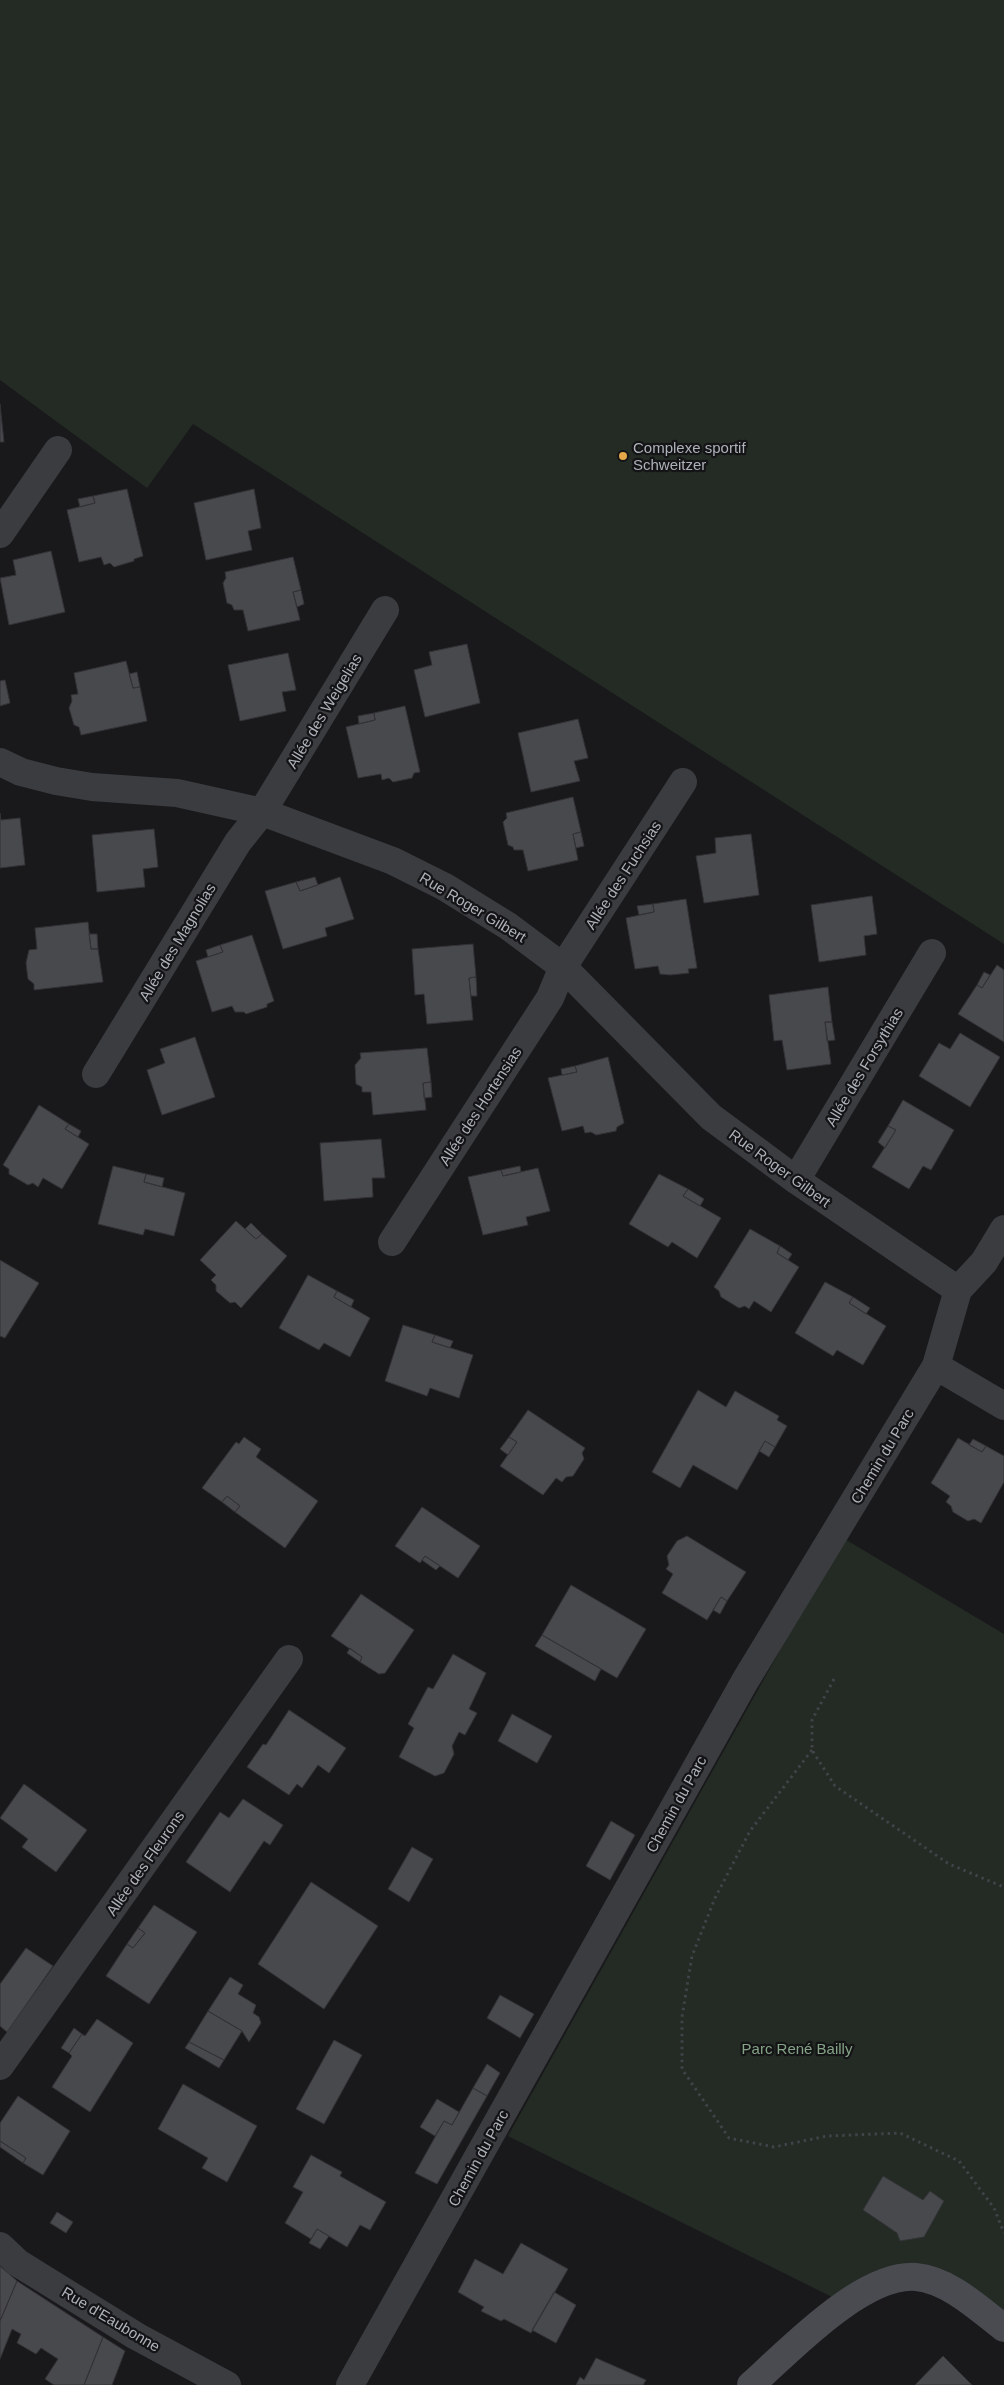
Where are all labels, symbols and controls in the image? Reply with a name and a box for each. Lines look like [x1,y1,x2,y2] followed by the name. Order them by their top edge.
[633,439,746,473] place label: Complexe sportif Schweitzer
[617,450,629,462] marker: Complexe sportif Schweitzer
[283,651,365,771] street label: Allée des Weigelias
[582,818,664,932] street label: Allée des Fuchsias
[417,869,530,946] street label: Rue Roger Gilbert
[135,880,219,1004] street label: Allée des Magnolias
[822,1005,906,1129] street label: Allée des Forsythias
[435,1044,525,1168] street label: Allée des Hortensias
[726,1126,835,1211] street label: Rue Roger Gilbert
[847,1405,917,1506] street label: Chemin du Parc
[642,1752,710,1855] street label: Chemin du Parc
[102,1807,188,1919] street label: Allée des Fleurons
[742,2040,853,2057] park label: Parc René Bailly
[444,2106,512,2209] street label: Chemin du Parc
[59,2283,163,2355] street label: Rue d'Eaubonne

